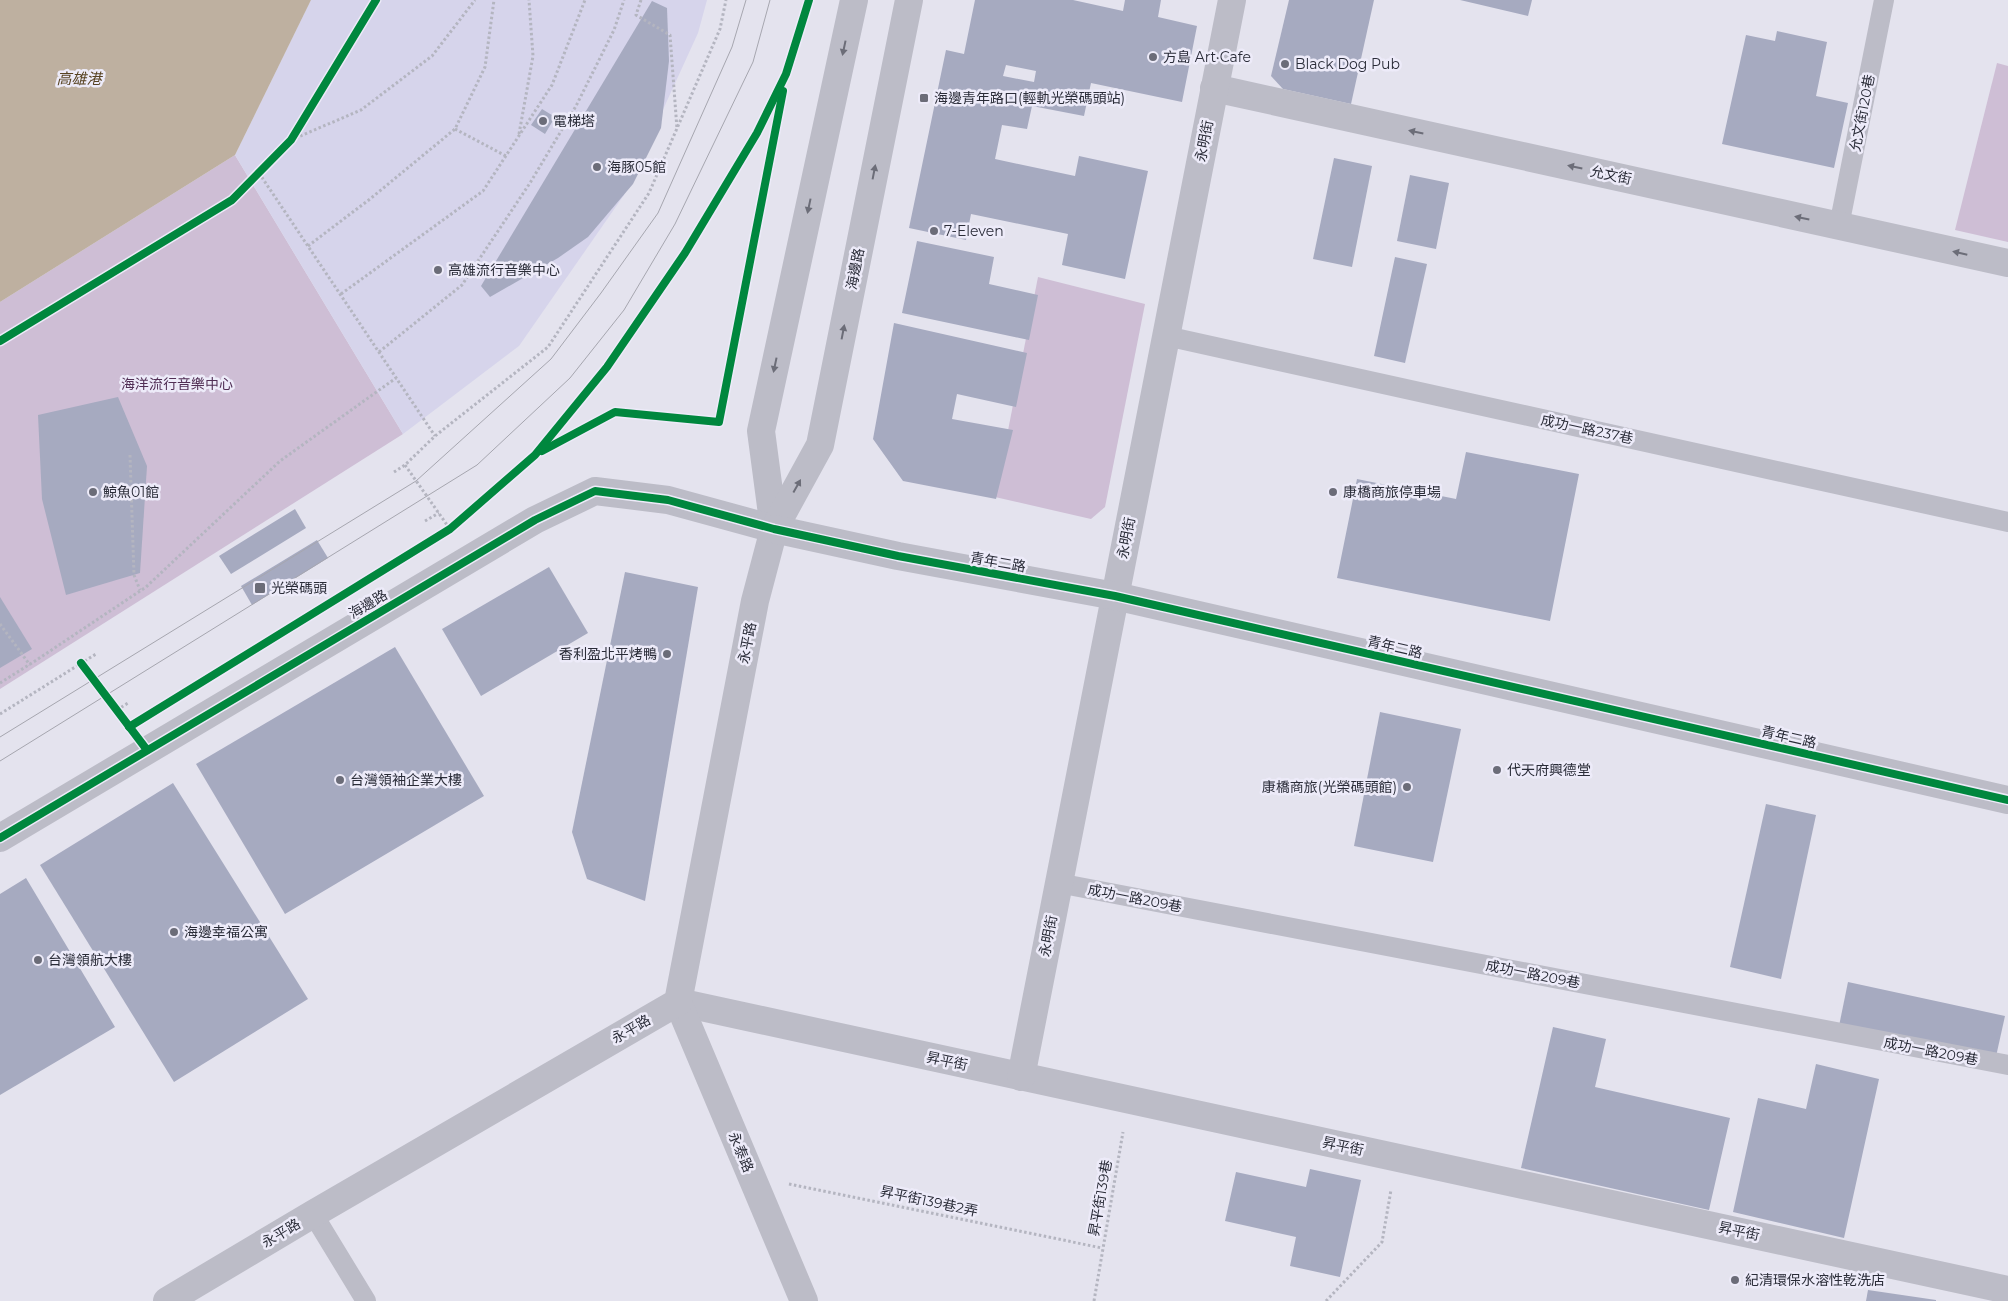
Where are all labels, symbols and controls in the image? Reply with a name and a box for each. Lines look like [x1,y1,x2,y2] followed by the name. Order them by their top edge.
[840,40,848,55] one-way arrow
[1163,48,1251,66] place label: 方島 Art·Cafe
[1147,51,1159,63] marker: 方島 Art·Cafe
[1295,55,1400,73] place label: Black Dog Pub
[1279,58,1291,70] marker: Black Dog Pub
[56,69,103,88] water label: 高雄港
[1846,73,1878,153] street label: 允文街120巷
[934,89,1125,107] place label: 海邊青年路口(輕軌光榮碼頭站)
[918,92,930,104] marker: 海邊青年路口(輕軌光榮碼頭站)
[553,112,595,130] place label: 電梯塔
[537,115,549,127] marker: 電梯塔
[1191,119,1217,163] street label: 永明街
[1408,128,1424,136] one-way arrow
[607,158,666,176] place label: 海豚05館
[591,161,603,173] marker: 海豚05館
[1589,162,1633,188] street label: 允文街
[1566,163,1582,171] one-way arrow
[871,164,879,180] one-way arrow
[805,199,813,214] one-way arrow
[1793,213,1809,221] one-way arrow
[944,222,1004,240] place label: 7-Eleven
[928,225,940,237] marker: 7-Eleven
[842,247,868,291] street label: 海邊路
[1953,249,1968,257] one-way arrow
[448,261,560,279] place label: 高雄流行音樂中心
[432,264,444,276] marker: 高雄流行音樂中心
[839,323,847,339] one-way arrow
[770,358,778,374] one-way arrow
[121,375,233,393] park label: 海洋流行音樂中心
[1539,410,1635,448] street label: 成功一路237巷
[793,479,801,493] one-way arrow
[103,483,159,501] place label: 鯨魚01館
[1343,483,1441,501] place label: 康橋商旅停車場
[87,486,99,498] marker: 鯨魚01館
[1327,486,1339,498] marker: 康橋商旅停車場
[1113,516,1139,560] street label: 永明街
[969,548,1027,576] street label: 青年二路
[271,579,327,597] place label: 光榮碼頭
[253,581,267,595] marker: 光榮碼頭
[345,585,391,623] street label: 海邊路
[734,621,760,665] street label: 永平路
[1366,632,1424,662] street label: 青年二路
[559,645,657,663] place label: 香利盈北平烤鴨
[661,648,673,660] marker: 香利盈北平烤鴨
[1760,722,1818,752] street label: 青年二路
[1507,761,1591,779] place label: 代天府興德堂
[1491,764,1503,776] marker: 代天府興德堂
[350,771,462,789] place label: 台灣領袖企業大樓
[334,774,346,786] marker: 台灣領袖企業大樓
[1262,778,1397,796] place label: 康橋商旅(光榮碼頭館)
[1401,781,1413,793] marker: 康橋商旅(光榮碼頭館)
[1086,880,1184,916] street label: 成功一路209巷
[1035,914,1061,958] street label: 永明街
[184,923,268,941] place label: 海邊幸福公寓
[168,926,180,938] marker: 海邊幸福公寓
[48,951,132,969] place label: 台灣領航大樓
[32,954,44,966] marker: 台灣領航大樓
[1484,956,1582,992] street label: 成功一路209巷
[608,1011,654,1047] street label: 永平路
[1882,1033,1980,1069] street label: 成功一路209巷
[925,1048,969,1074] street label: 昇平街
[725,1129,757,1175] street label: 永泰路
[1321,1133,1365,1159] street label: 昇平街
[1084,1158,1116,1238] street label: 昇平街139巷
[878,1182,980,1220] street label: 昇平街139巷2弄
[258,1214,304,1252] street label: 永平路
[1717,1218,1761,1244] street label: 昇平街
[1745,1271,1885,1289] place label: 紀清環保水溶性乾洗店
[1729,1274,1741,1286] marker: 紀清環保水溶性乾洗店

